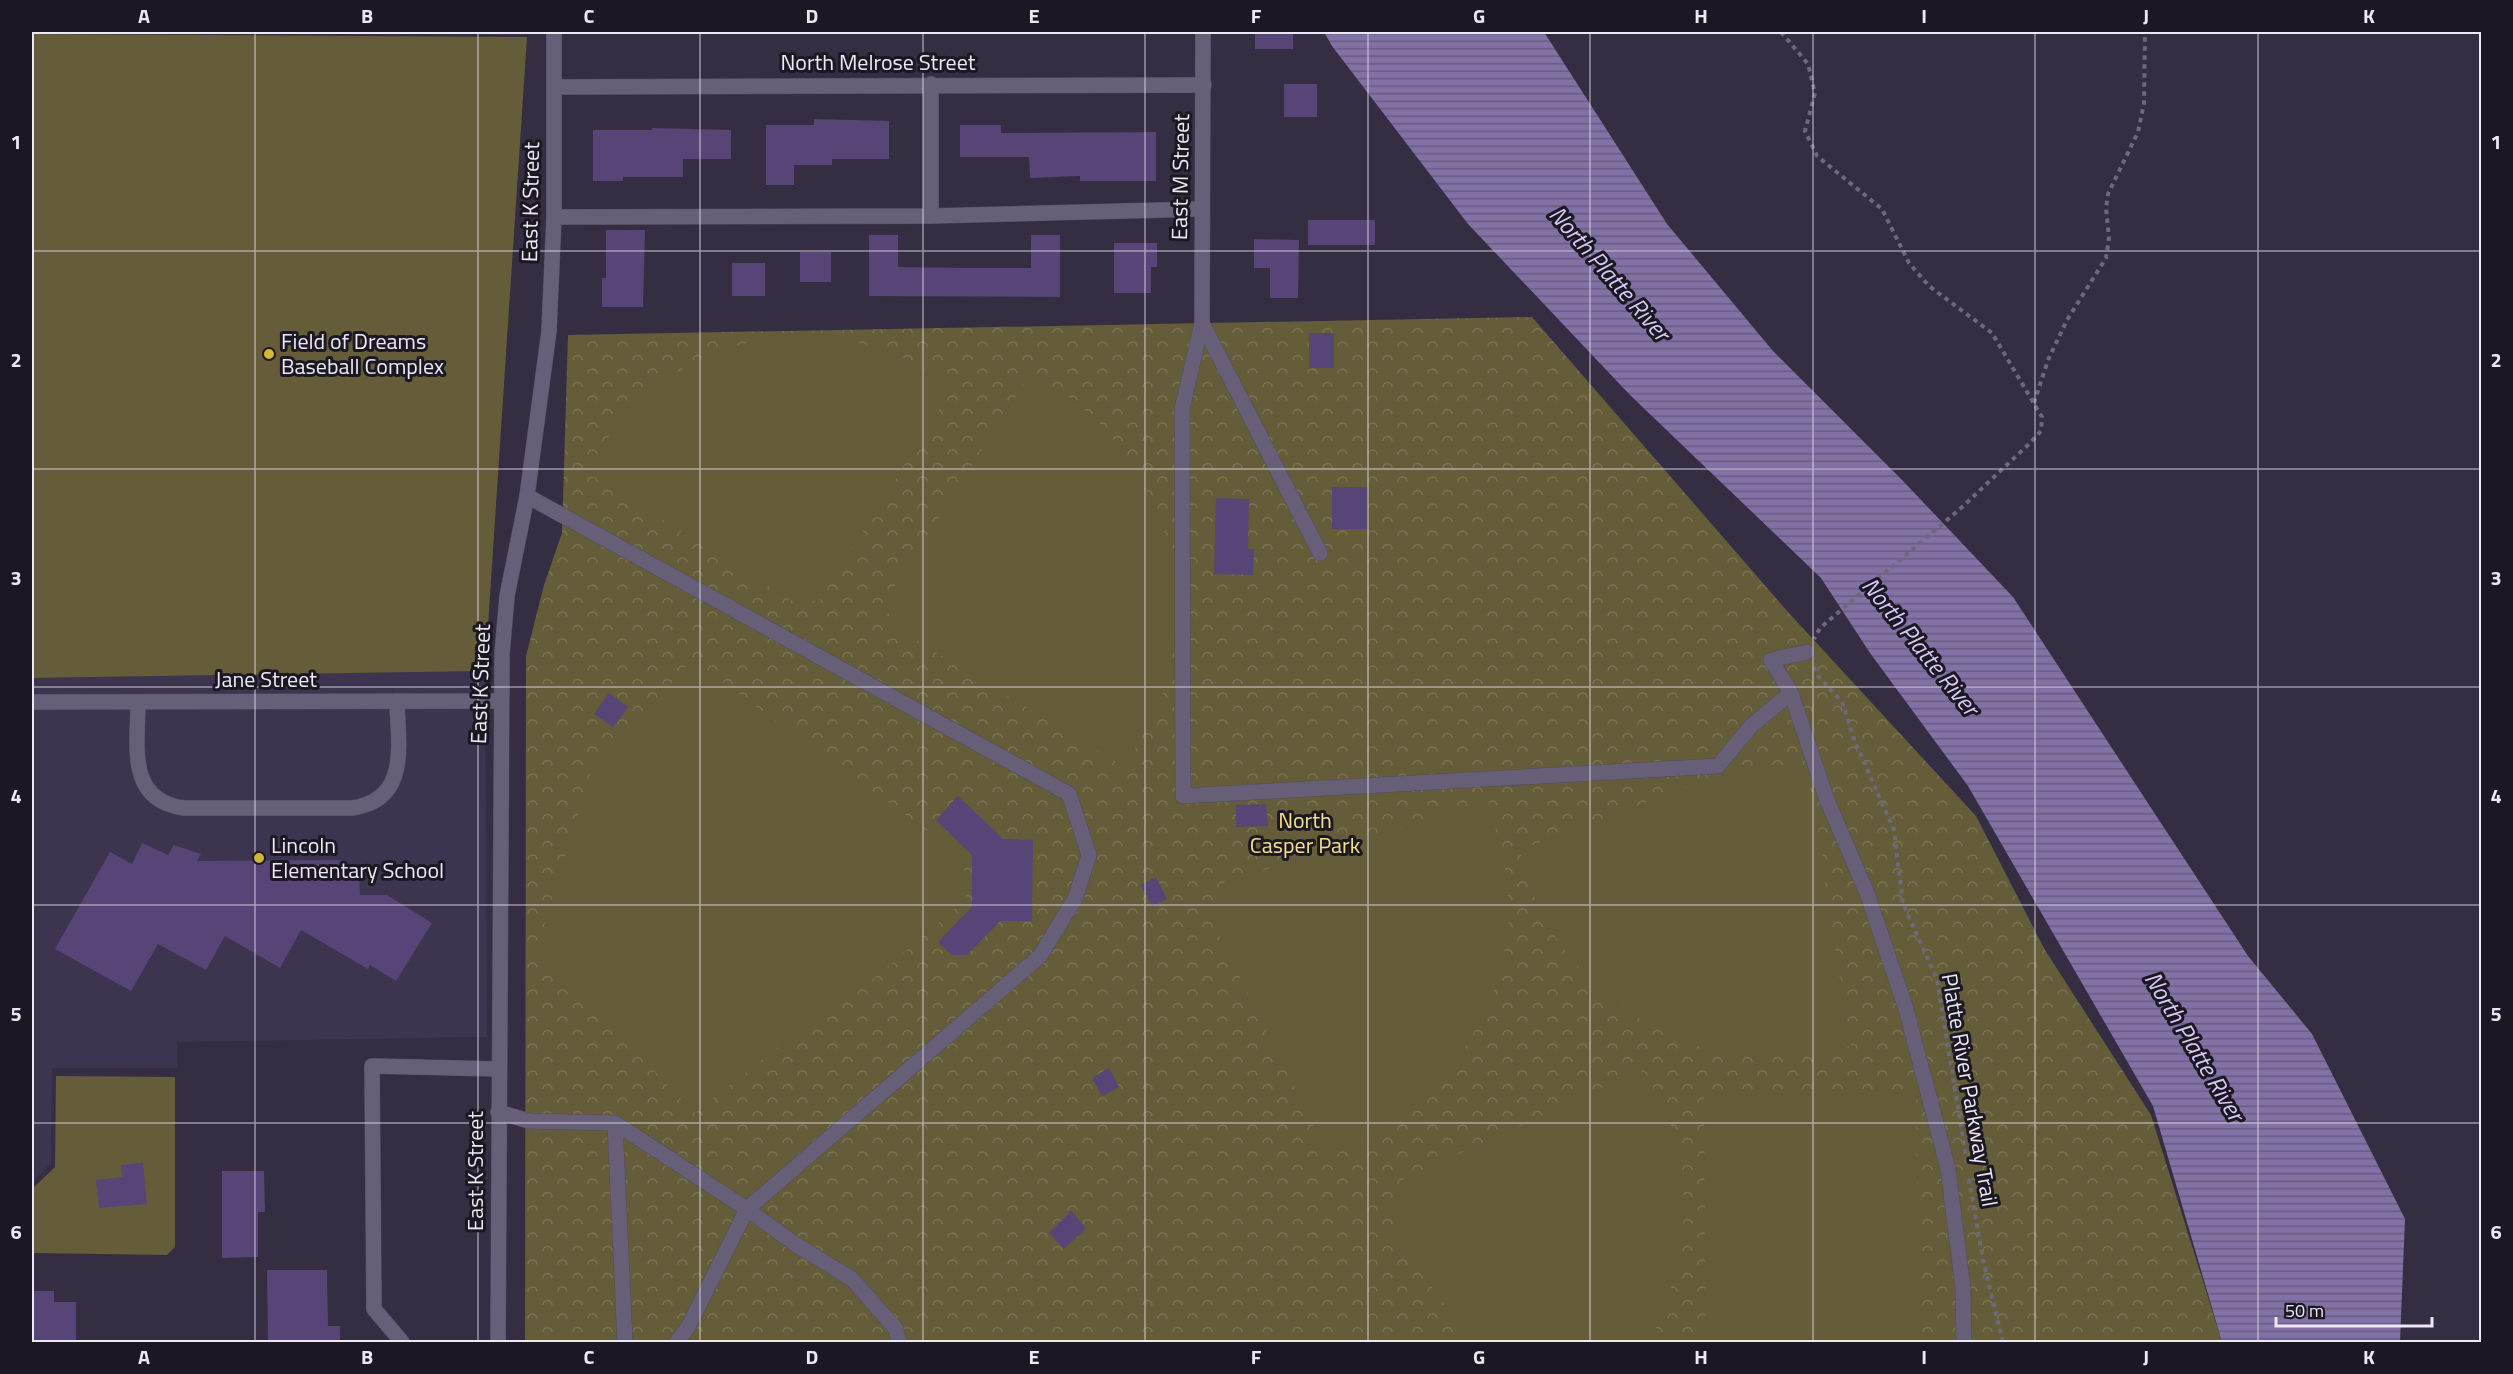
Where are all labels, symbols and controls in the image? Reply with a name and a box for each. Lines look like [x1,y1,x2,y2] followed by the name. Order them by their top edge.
[138,0,150,31] text: A
[361,0,373,31] text: B
[584,0,595,31] text: C
[806,0,818,31] text: D
[1028,0,1040,31] text: E
[1251,0,1262,31] text: F
[1473,0,1485,31] text: G
[1694,0,1708,31] text: H
[1921,0,1927,31] text: I
[2143,0,2149,31] text: J
[2363,0,2375,31] text: K
[781,45,976,79] street label: North Melrose Street
[1162,113,1198,240] street label: East M Street
[10,126,22,157] text: 1
[2490,126,2502,157] text: 1
[512,141,548,262] street label: East K Street
[1541,197,1681,351] water label: North Platte River
[281,324,444,383] place label: Field of Dreams Baseball Complex
[10,344,22,375] text: 2
[2490,344,2502,375] text: 2
[262,347,276,361] marker: Field of Dreams Baseball Complex
[10,562,22,593] text: 3
[2490,562,2502,593] text: 3
[1854,569,1990,726] water label: North Platte River
[461,623,499,745] street label: East K Street
[215,662,317,696] street label: Jane Street
[10,780,22,811] text: 4
[2490,780,2502,811] text: 4
[1250,803,1361,862] park label: North Casper Park
[271,828,444,887] place label: Lincoln Elementary School
[252,851,266,865] marker: Lincoln Elementary School
[2136,964,2256,1131] water label: North Platte River
[1933,971,2007,1209] street label: Platte River Parkway Trail
[10,998,22,1029] text: 5
[2490,998,2502,1029] text: 5
[458,1111,492,1231] street label: East K Street
[10,1216,22,1247] text: 6
[2490,1216,2502,1247] text: 6
[2276,1290,2432,1328] scale bar
[2285,1297,2324,1324] text: 50 m
[138,1341,150,1372] text: A
[361,1341,373,1372] text: B
[584,1341,595,1372] text: C
[806,1341,818,1372] text: D
[1028,1341,1040,1372] text: E
[1251,1341,1262,1372] text: F
[1473,1341,1485,1372] text: G
[1694,1341,1708,1372] text: H
[1921,1341,1927,1372] text: I
[2143,1341,2149,1372] text: J
[2363,1341,2375,1372] text: K

